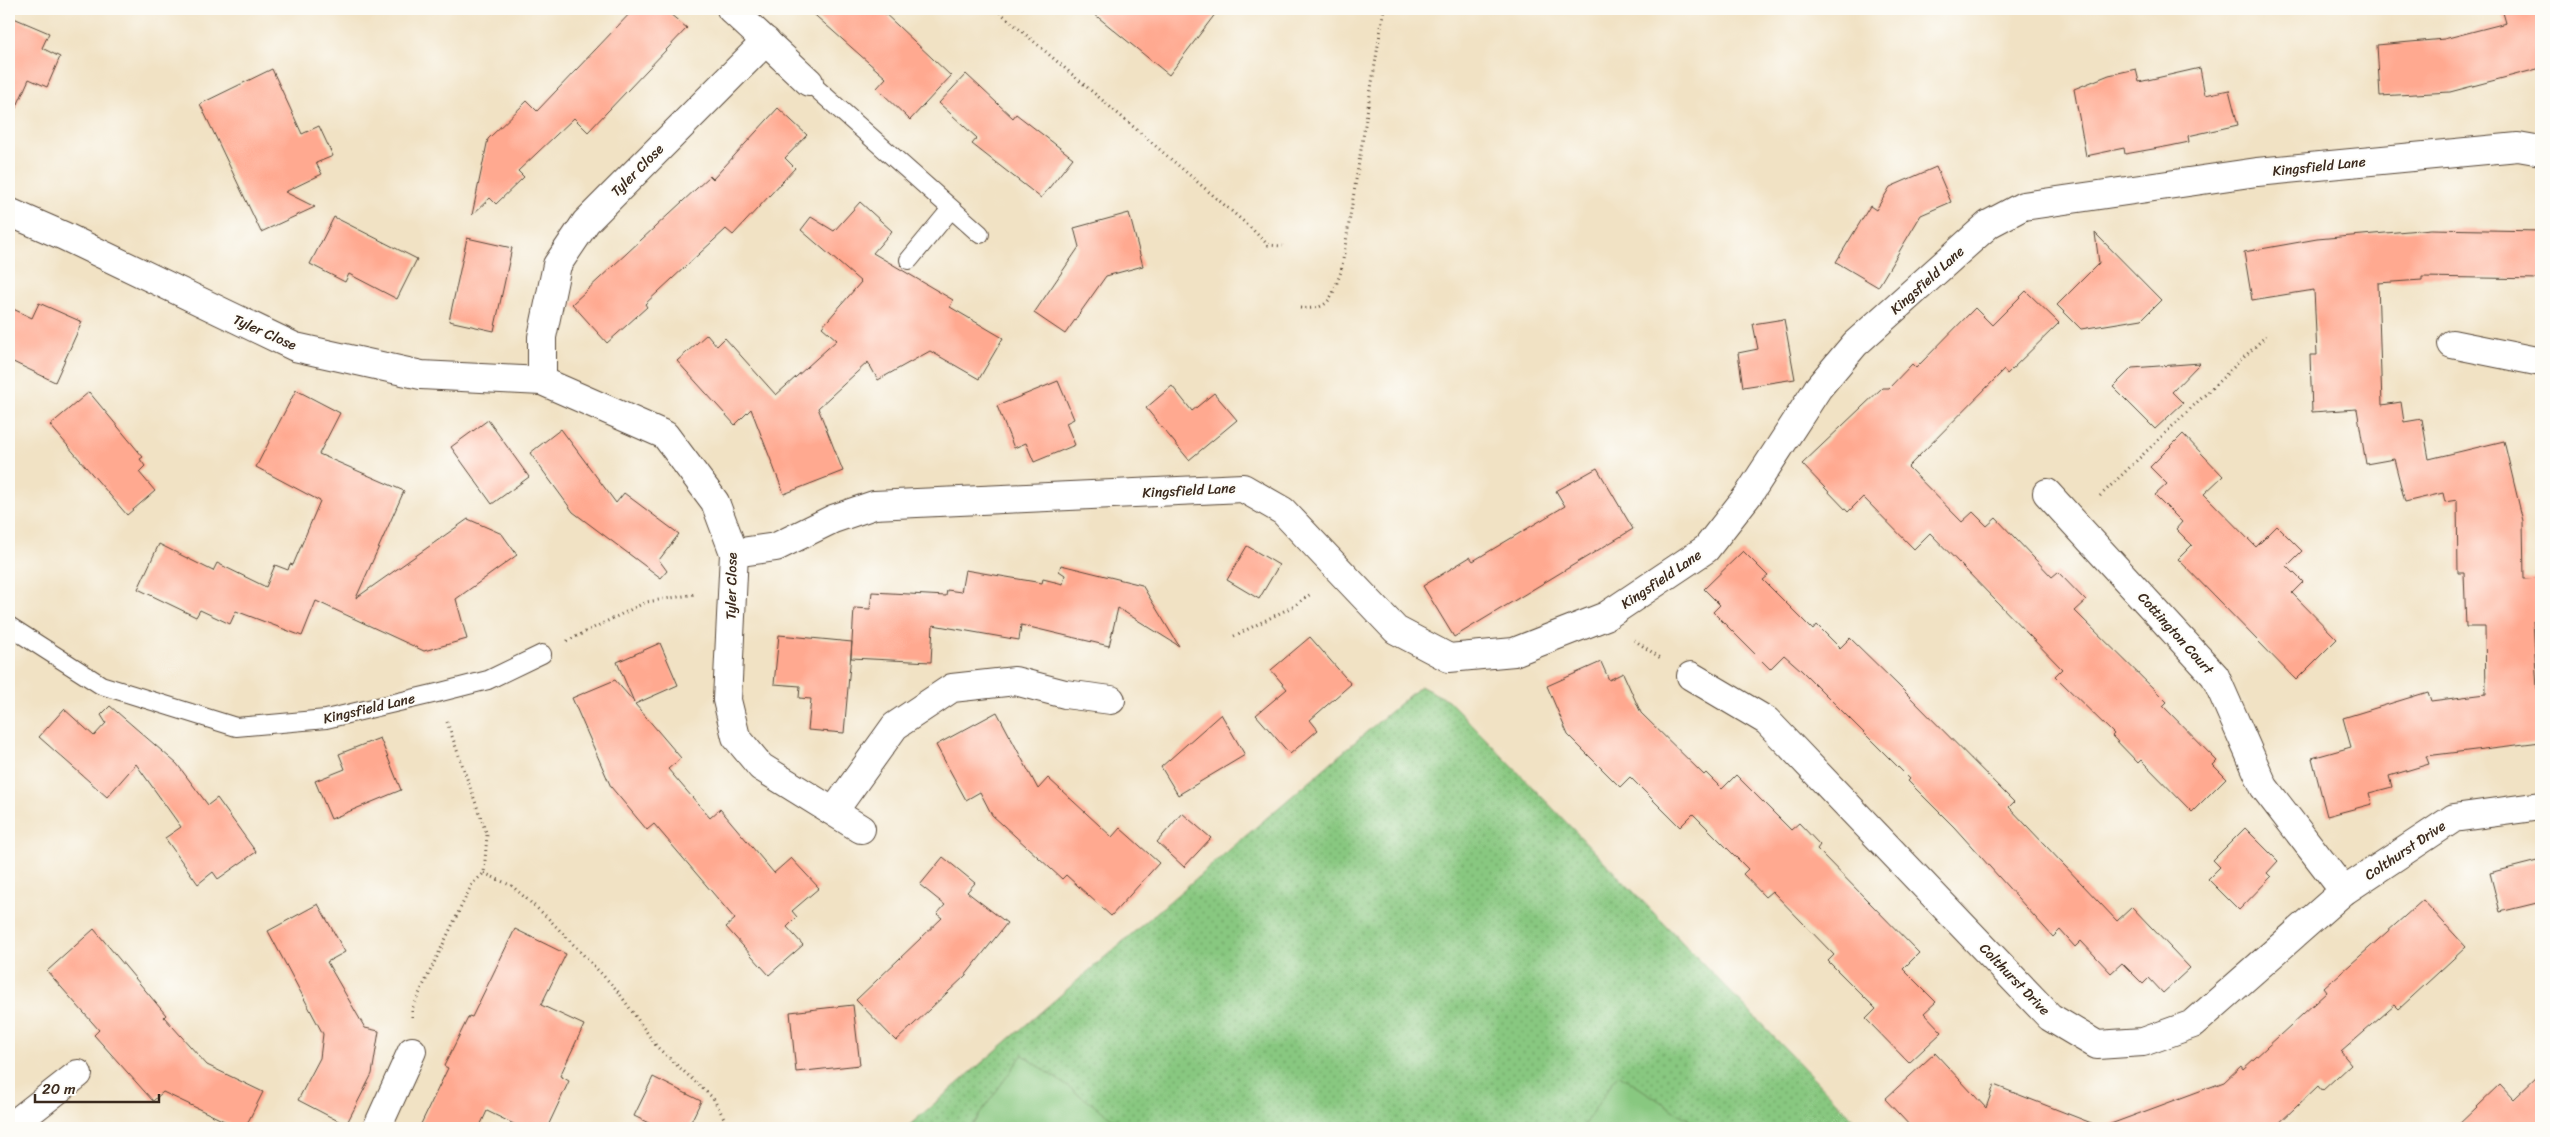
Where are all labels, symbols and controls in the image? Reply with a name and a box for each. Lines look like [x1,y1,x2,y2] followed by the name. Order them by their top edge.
[605,138,670,203] street label: Tyler Close
[2271,149,2367,184] street label: Kingsfield Lane
[1884,240,1970,321] street label: Kingsfield Lane
[229,307,301,358] street label: Tyler Close
[1142,476,1236,505] street label: Kingsfield Lane
[1615,543,1707,616] street label: Kingsfield Lane
[718,552,745,620] street label: Tyler Close
[2131,586,2221,681] street label: Cottington Court
[321,686,418,731] street label: Kingsfield Lane
[2359,814,2451,887] street label: Colthurst Drive
[1973,937,2056,1022] street label: Colthurst Drive
[35,1072,159,1104] scale bar
[42,1076,76,1102] text: 20 m

